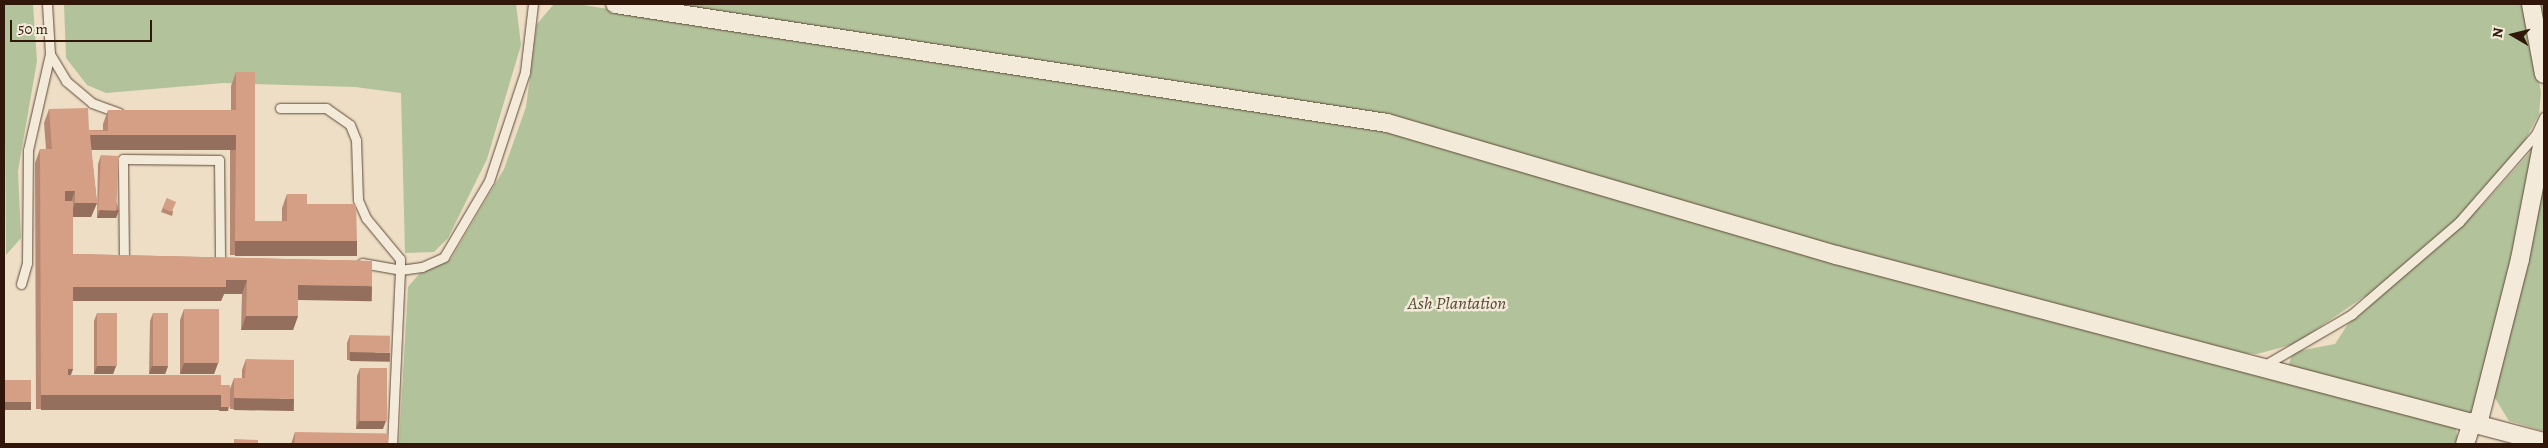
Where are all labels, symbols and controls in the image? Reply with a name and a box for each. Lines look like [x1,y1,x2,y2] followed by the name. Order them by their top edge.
[12,10,155,42] scale bar
[2488,10,2538,60] north arrow
[18,19,48,39] text: 50 m
[2488,26,2508,39] text: N
[1408,292,1506,314] park label: Ash Plantation

